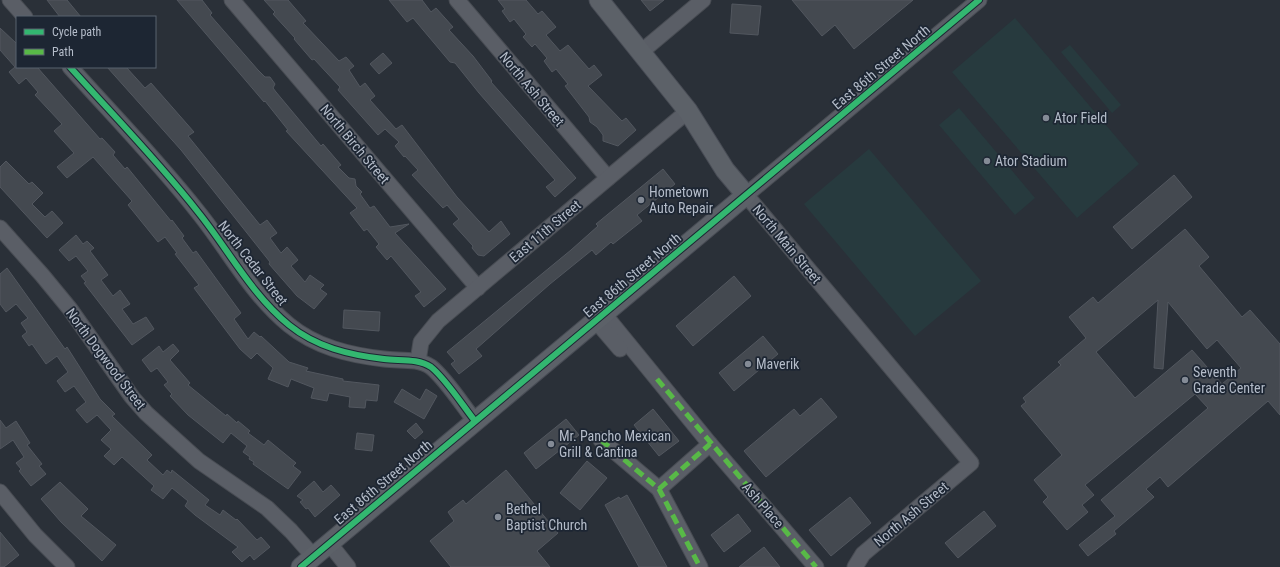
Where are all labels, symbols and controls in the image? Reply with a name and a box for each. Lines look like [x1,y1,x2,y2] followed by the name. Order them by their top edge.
[16,16,156,68] legend
[829,21,933,113] street label: East 86th Street North
[52,25,102,39] text: Cycle path
[52,45,74,59] text: Path
[496,49,568,129] street label: North Ash Street
[317,101,393,187] street label: North Birch Street
[1054,110,1107,126] place label: Ator Field
[1041,113,1051,123] marker: Ator Field
[995,153,1067,169] place label: Ator Stadium
[982,156,992,166] marker: Ator Stadium
[649,184,713,216] place label: Hometown Auto Repair
[636,195,646,205] marker: Hometown Auto Repair
[506,197,584,265] street label: East 11th Street
[749,201,825,287] street label: North Main Street
[215,218,291,308] street label: North Cedar Street
[580,229,684,321] street label: East 86th Street North
[63,305,149,413] street label: North Dogwood Street
[756,356,800,372] place label: Maverik
[743,359,753,369] marker: Maverik
[1193,364,1265,396] place label: Seventh Grade Center
[1180,375,1190,385] marker: Seventh Grade Center
[559,428,671,460] place label: Mr. Pancho Mexican Grill & Cantina
[331,436,435,528] street label: East 86th Street North
[546,439,556,449] marker: Mr. Pancho Mexican Grill & Cantina
[871,478,951,550] street label: North Ash Street
[739,479,787,531] street label: Ash Place
[506,501,587,533] place label: Bethel Baptist Church
[493,512,503,522] marker: Bethel Baptist Church

